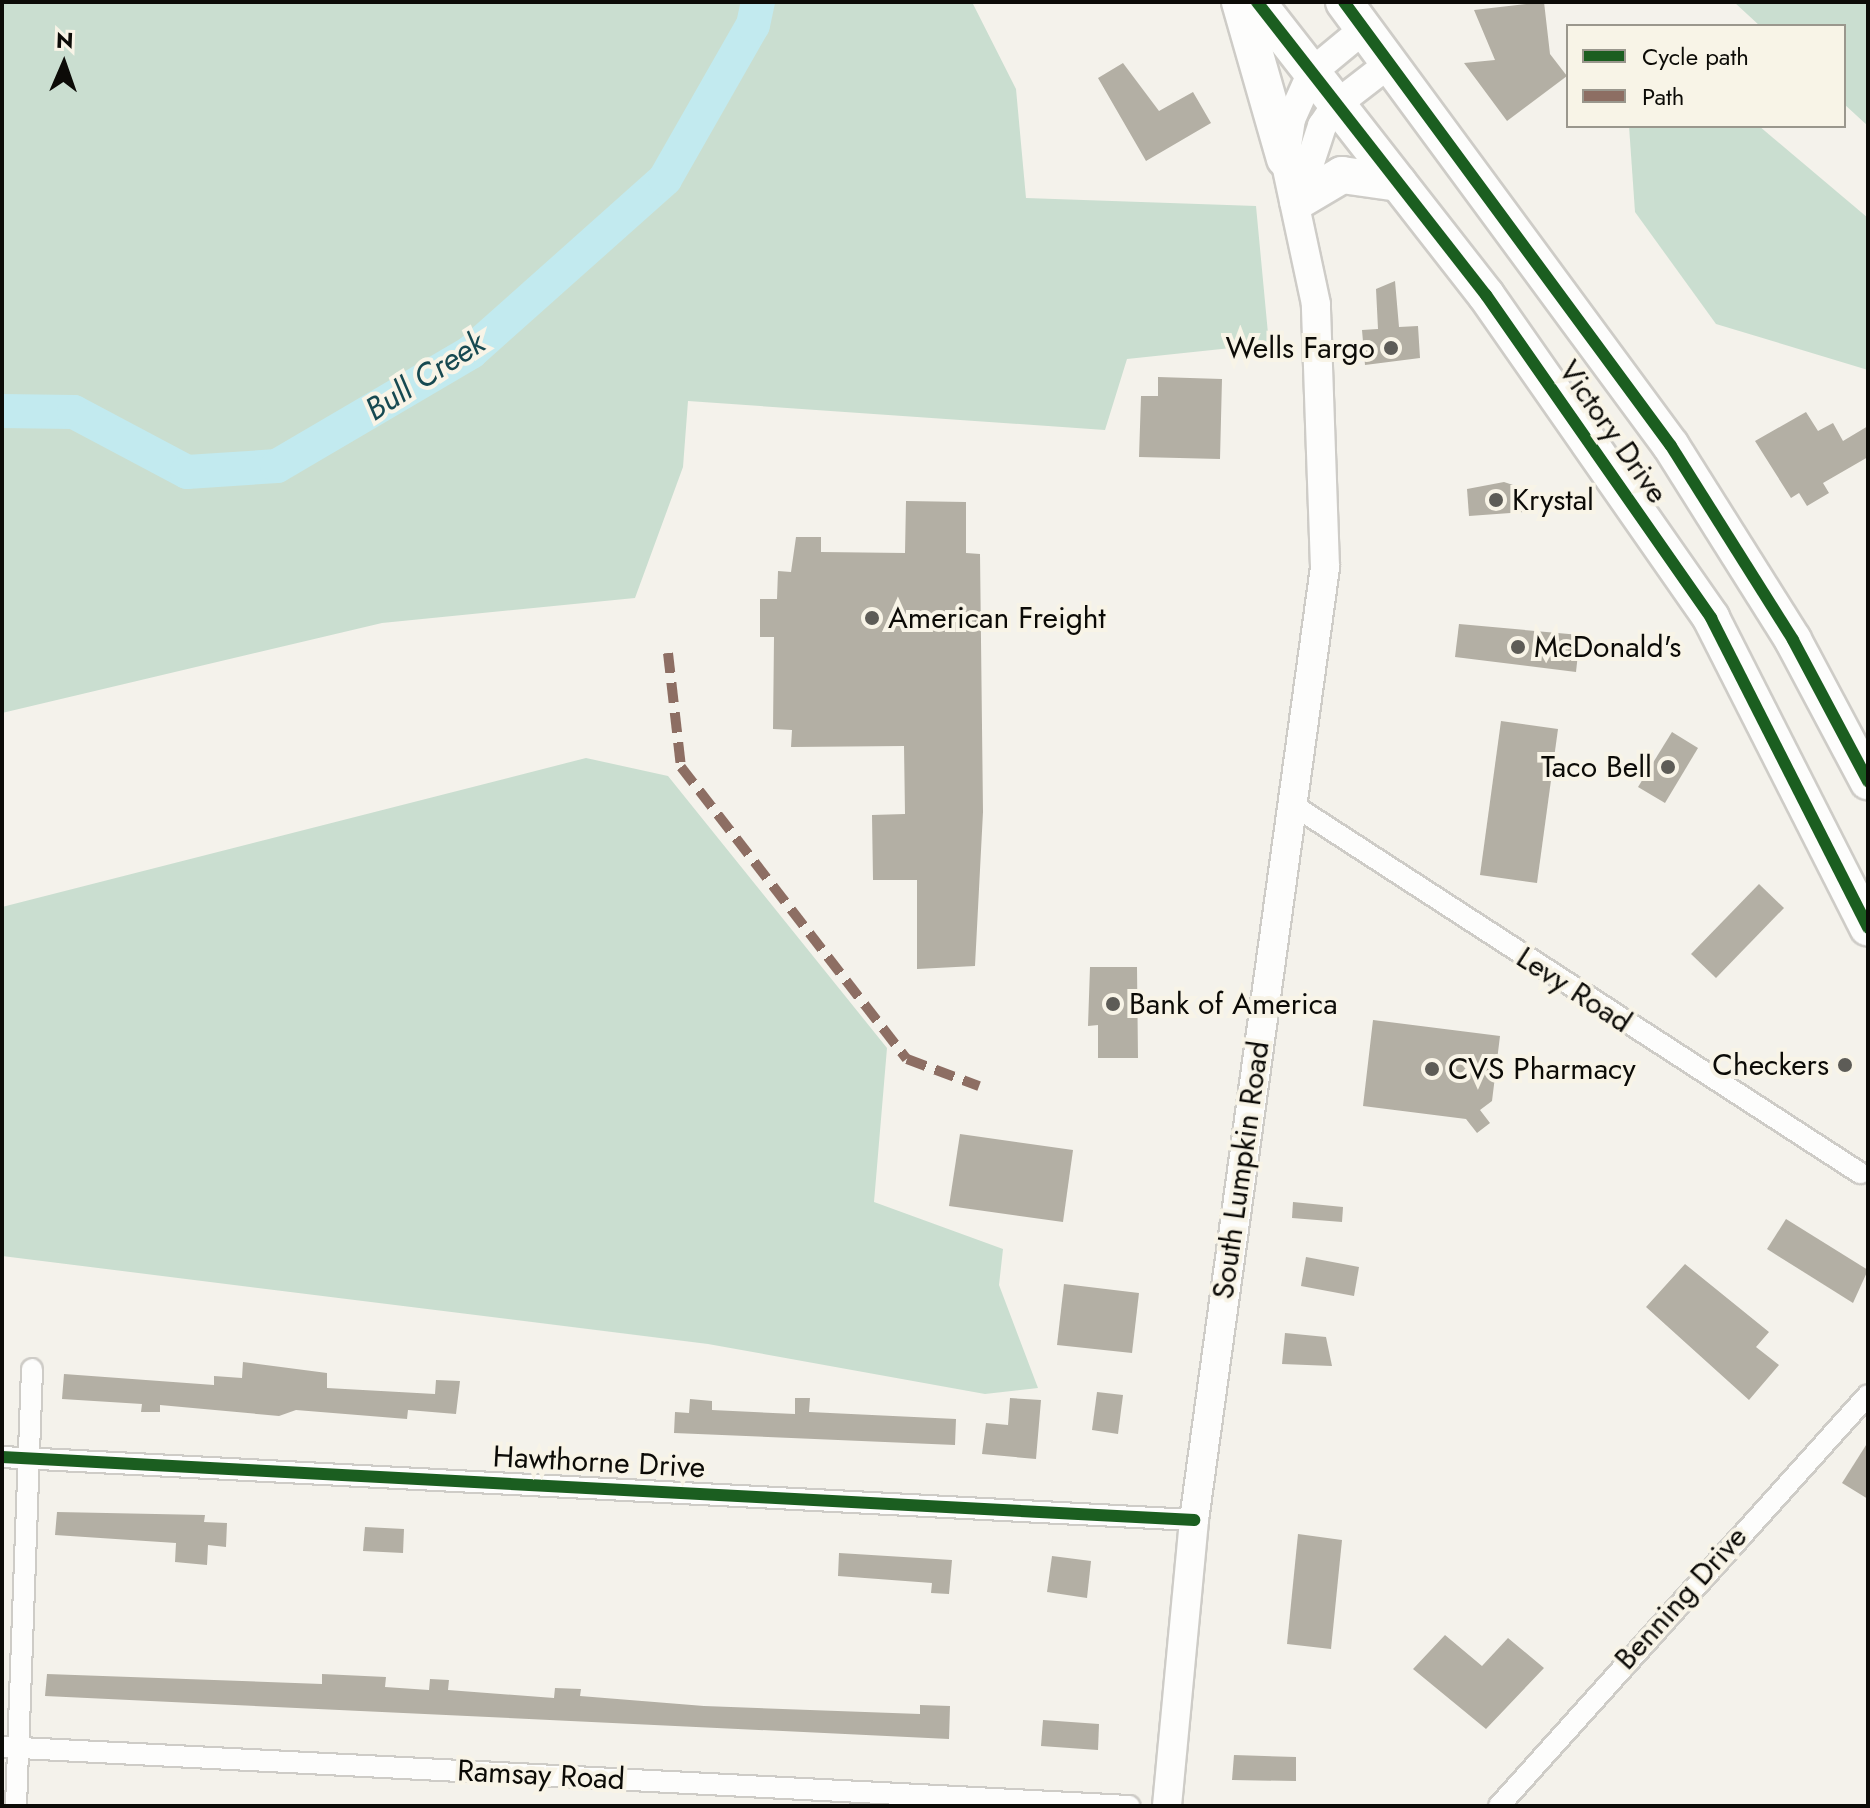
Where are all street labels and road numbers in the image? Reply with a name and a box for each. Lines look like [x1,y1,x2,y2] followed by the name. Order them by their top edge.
[1551,354,1675,510] street label: Victory Drive
[1510,940,1638,1040] street label: Levy Road
[1205,1039,1277,1301] street label: South Lumpkin Road
[492,1438,706,1486] street label: Hawthorne Drive
[1607,1519,1755,1677] street label: Benning Drive
[456,1753,626,1797] street label: Ramsay Road

